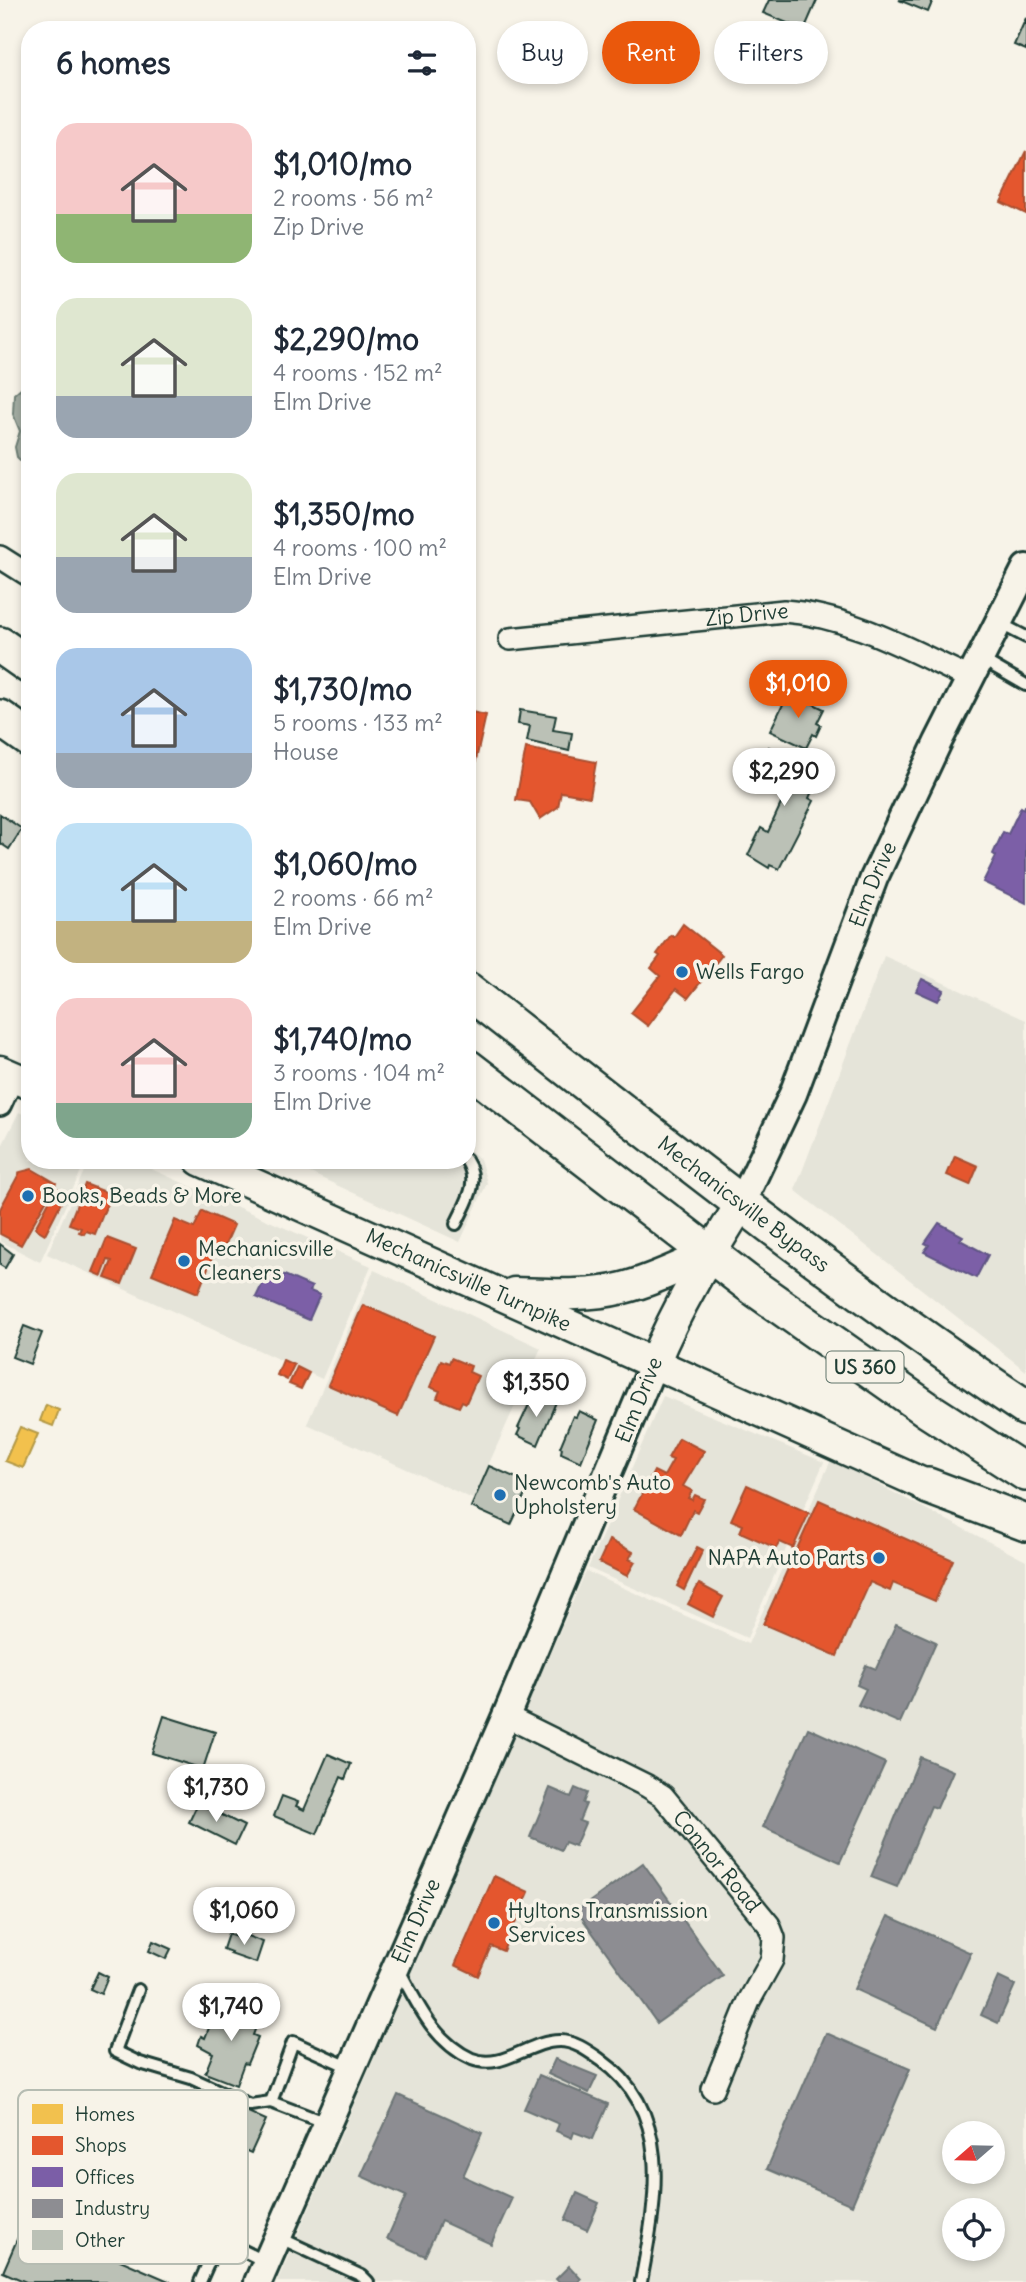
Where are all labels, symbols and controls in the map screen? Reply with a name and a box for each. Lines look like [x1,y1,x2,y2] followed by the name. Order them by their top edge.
[497,21,588,84] chip: Buy
[602,21,700,84] chip: Rent
[714,21,828,84] chip: Filters
[56,44,171,82] text: 6 homes
[403,44,441,82] icon: filters
[273,145,412,183] text: $1,010/mo
[112,151,196,235] icon: home
[273,183,434,212] text: 2 rooms · 56 m²
[273,212,364,241] text: Zip Drive
[273,320,419,358] text: $2,290/mo
[112,326,196,410] icon: home
[273,358,443,387] text: 4 rooms · 152 m²
[273,387,372,416] text: Elm Drive
[273,495,415,533] text: $1,350/mo
[112,501,196,585] icon: home
[273,533,447,562] text: 4 rooms · 100 m²
[273,562,372,591] text: Elm Drive
[704,597,790,632] street label: Zip Drive
[741,660,855,720] pin: $1,010
[765,668,831,697] text: $1,010
[273,670,412,708] text: $1,730/mo
[112,676,196,760] icon: home
[273,708,443,737] text: 5 rooms · 133 m²
[273,737,339,766] text: House
[727,748,841,808] pin: $2,290
[748,756,820,785] text: $2,290
[843,837,902,931] street label: Elm Drive
[273,845,417,883] text: $1,060/mo
[112,851,196,935] icon: home
[273,883,434,912] text: 2 rooms · 66 m²
[273,912,372,941] text: Elm Drive
[696,958,804,985] place label: Wells Fargo
[674,964,690,980] marker: Wells Fargo
[273,1020,412,1058] text: $1,740/mo
[112,1026,196,1110] icon: home
[273,1058,445,1087] text: 3 rooms · 104 m²
[273,1087,372,1116] text: Elm Drive
[652,1130,836,1278] street label: Mechanicsville Bypass
[42,1182,242,1209] place label: Books, Beads & More
[20,1188,36,1204] marker: Books, Beads & More
[362,1222,575,1337] street label: Mechanicsville Turnpike
[198,1235,334,1286] place label: Mechanicsville Cleaners
[176,1253,192,1269] marker: Mechanicsville Cleaners
[826,1352,903,1382] road number: US 360
[609,1353,668,1447] street label: Elm Drive
[479,1360,593,1419] pin: $1,350
[502,1367,570,1396] text: $1,350
[514,1469,671,1520] place label: Newcomb's Auto Upholstery
[492,1487,508,1503] marker: Newcomb's Auto Upholstery
[708,1544,865,1571] place label: NAPA Auto Parts
[871,1550,887,1566] marker: NAPA Auto Parts
[159,1764,273,1824] pin: $1,730
[183,1772,249,1801] text: $1,730
[667,1804,767,1918] street label: Connor Road
[385,1874,446,1968] street label: Elm Drive
[187,1888,301,1947] pin: $1,060
[209,1895,279,1924] text: $1,060
[508,1897,708,1948] place label: Hyltons Transmission Services
[486,1915,502,1931] marker: Hyltons Transmission Services
[174,1983,288,2043] pin: $1,740
[198,1991,264,2020] text: $1,740
[18,2090,248,2264] legend
[75,2102,135,2126] text: Homes
[942,2121,1004,2184] north arrow
[942,2121,1005,2261] map controls
[75,2133,127,2157] text: Shops
[75,2165,135,2189] text: Offices
[75,2196,150,2220] text: Industry
[942,2198,1005,2261] button: locate
[75,2228,125,2252] text: Other

